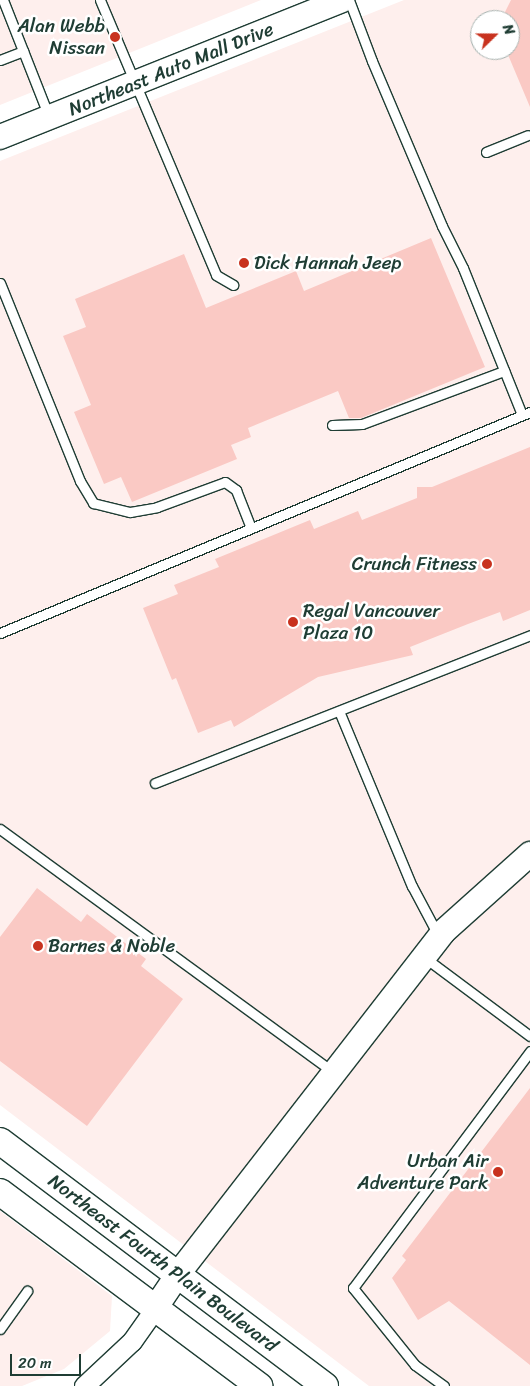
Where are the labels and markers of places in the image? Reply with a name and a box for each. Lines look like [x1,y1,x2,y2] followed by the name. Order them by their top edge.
[17,15,105,59] place label: Alan Webb Nissan
[109,31,121,43] marker: Alan Webb Nissan
[254,252,401,274] place label: Dick Hannah Jeep
[238,257,250,269] marker: Dick Hannah Jeep
[352,553,477,575] place label: Crunch Fitness
[481,558,493,570] marker: Crunch Fitness
[303,600,439,644] place label: Regal Vancouver Plaza 10
[287,616,299,628] marker: Regal Vancouver Plaza 10
[48,935,175,957] place label: Barnes & Noble
[32,940,44,952] marker: Barnes & Noble
[357,1150,488,1194] place label: Urban Air Adventure Park
[492,1166,504,1178] marker: Urban Air Adventure Park

